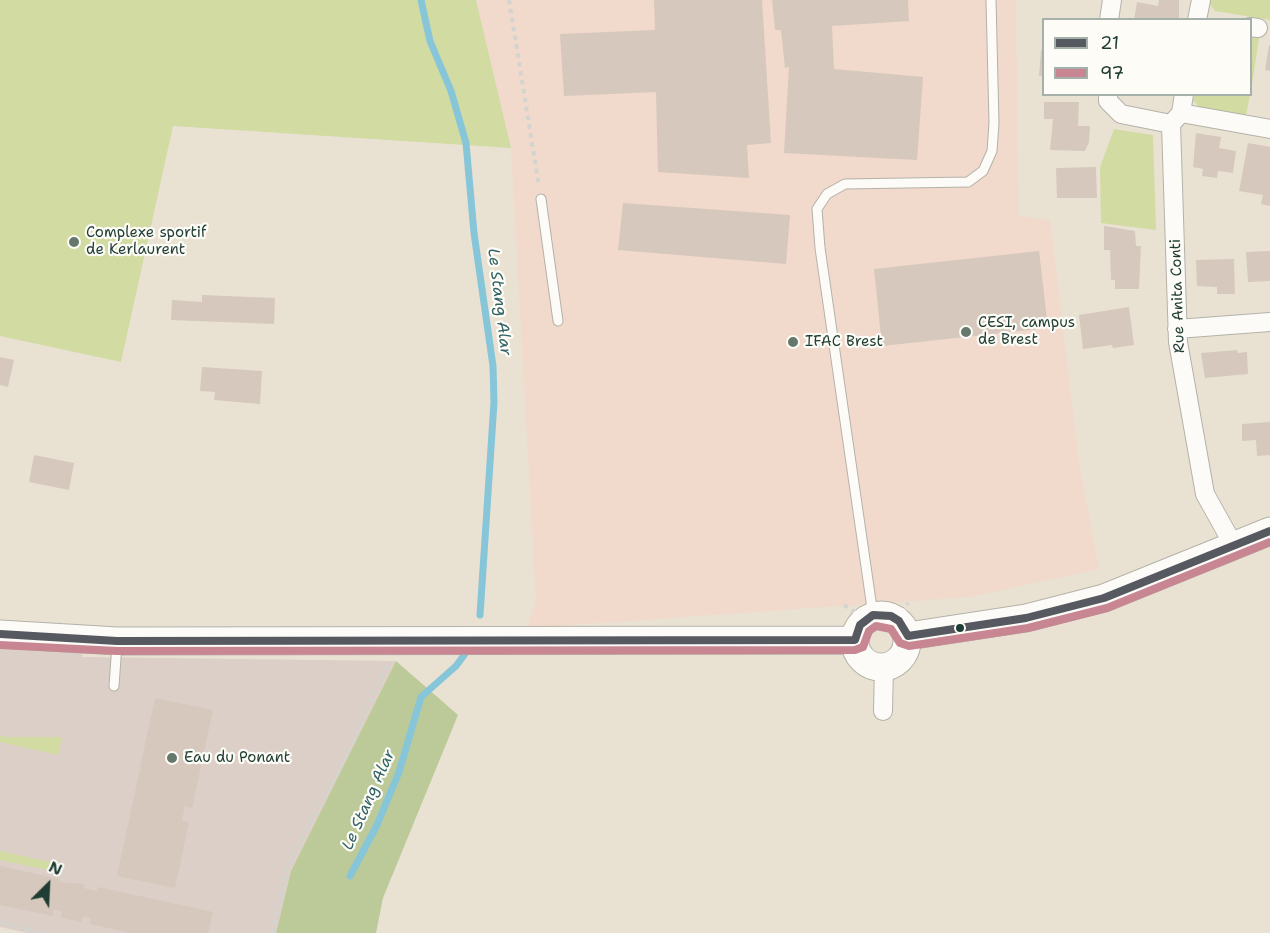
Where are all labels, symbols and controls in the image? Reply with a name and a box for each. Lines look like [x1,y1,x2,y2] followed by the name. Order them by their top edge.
[1042,18,1252,96] legend
[1100,31,1119,55] text: 21
[1100,61,1124,85] text: 97
[86,224,206,259] place label: Complexe sportif de Kerlaurent
[67,235,81,249] marker: Complexe sportif de Kerlaurent
[1167,239,1189,353] street label: Rue Anita Conti
[483,247,515,357] water label: Le Stang Alar
[978,314,1075,349] place label: CESI, campus de Brest
[959,325,973,339] marker: CESI, campus de Brest
[805,333,883,351] place label: IFAC Brest
[786,335,800,349] marker: IFAC Brest
[954,622,966,634] unlabelled marker
[338,747,400,853] water label: Le Stang Alar
[184,749,290,767] place label: Eau du Ponant
[165,751,179,765] marker: Eau du Ponant
[18,855,78,915] north arrow
[45,856,66,880] text: N

